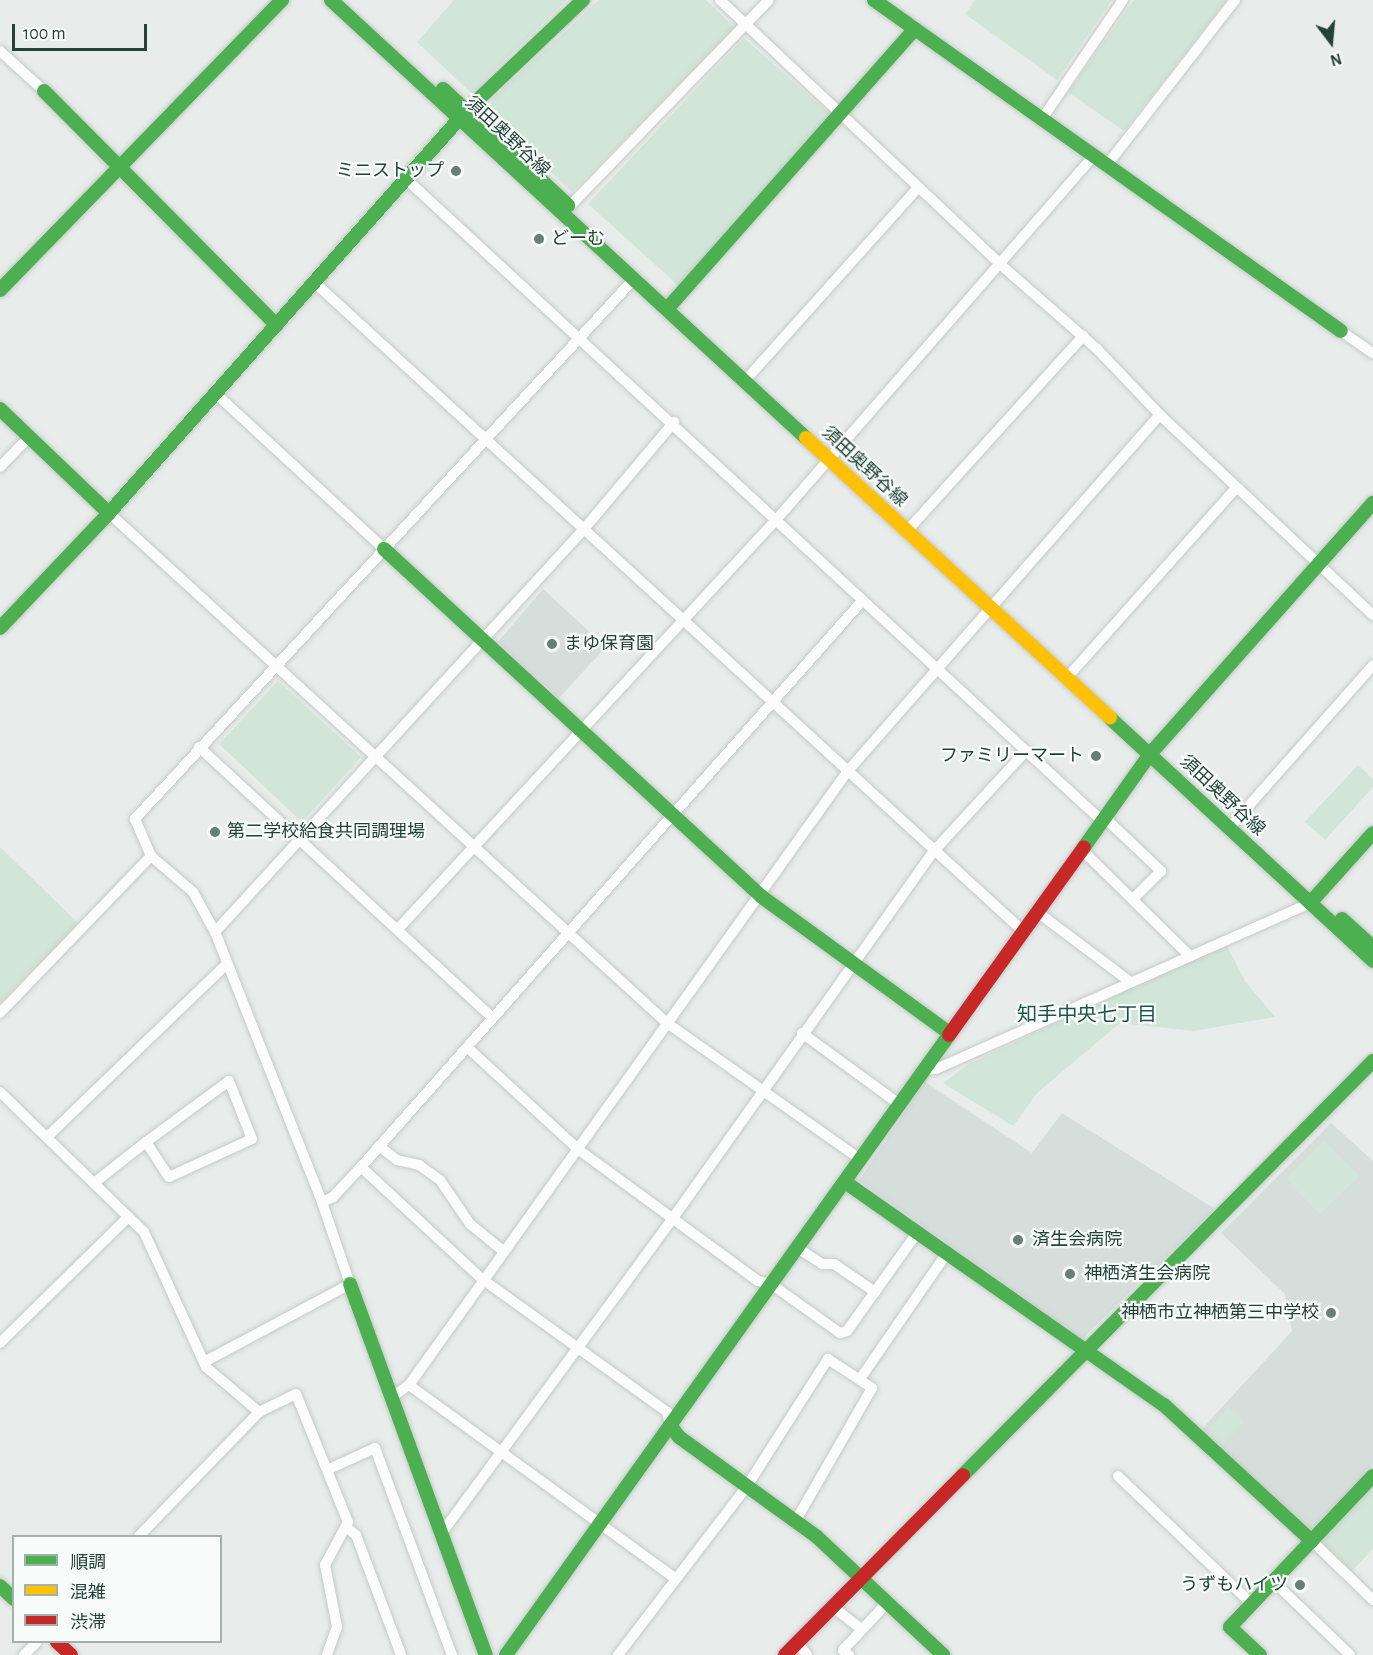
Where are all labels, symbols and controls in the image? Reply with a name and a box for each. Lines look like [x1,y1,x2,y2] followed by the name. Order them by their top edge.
[15,12,150,50] scale bar
[1301,12,1361,72] north arrow
[23,25,66,43] text: 100 m
[1328,50,1344,69] text: N
[460,92,554,182] street label: 須田奥野谷線
[336,160,444,182] place label: ミニストップ
[449,164,463,178] marker: ミニストップ
[551,228,605,250] place label: どーむ
[532,232,546,246] marker: どーむ
[817,422,911,512] street label: 須田奥野谷線
[564,633,654,655] place label: まゆ保育園
[545,637,559,651] marker: まゆ保育園
[940,745,1084,767] place label: ファミリーマート
[1089,749,1103,763] marker: ファミリーマート
[1175,751,1269,841] street label: 須田奥野谷線
[227,821,425,843] place label: 第二学校給食共同調理場
[208,825,222,839] marker: 第二学校給食共同調理場
[1017,1003,1157,1027] district label: 知手中央七丁目
[1032,1229,1122,1251] place label: 済生会病院
[1009,1231,1027,1249] marker: 済生会病院
[1084,1263,1210,1285] place label: 神栖済生会病院
[1061,1265,1079,1283] marker: 神栖済生会病院
[1121,1302,1319,1324] place label: 神栖市立神栖第三中学校
[1324,1306,1338,1320] marker: 神栖市立神栖第三中学校
[12,1535,222,1643] legend
[70,1554,106,1572] text: 順調
[1180,1574,1288,1596] place label: うずもハイツ
[1293,1578,1307,1592] marker: うずもハイツ
[70,1584,106,1602] text: 混雑
[70,1614,106,1632] text: 渋滞

